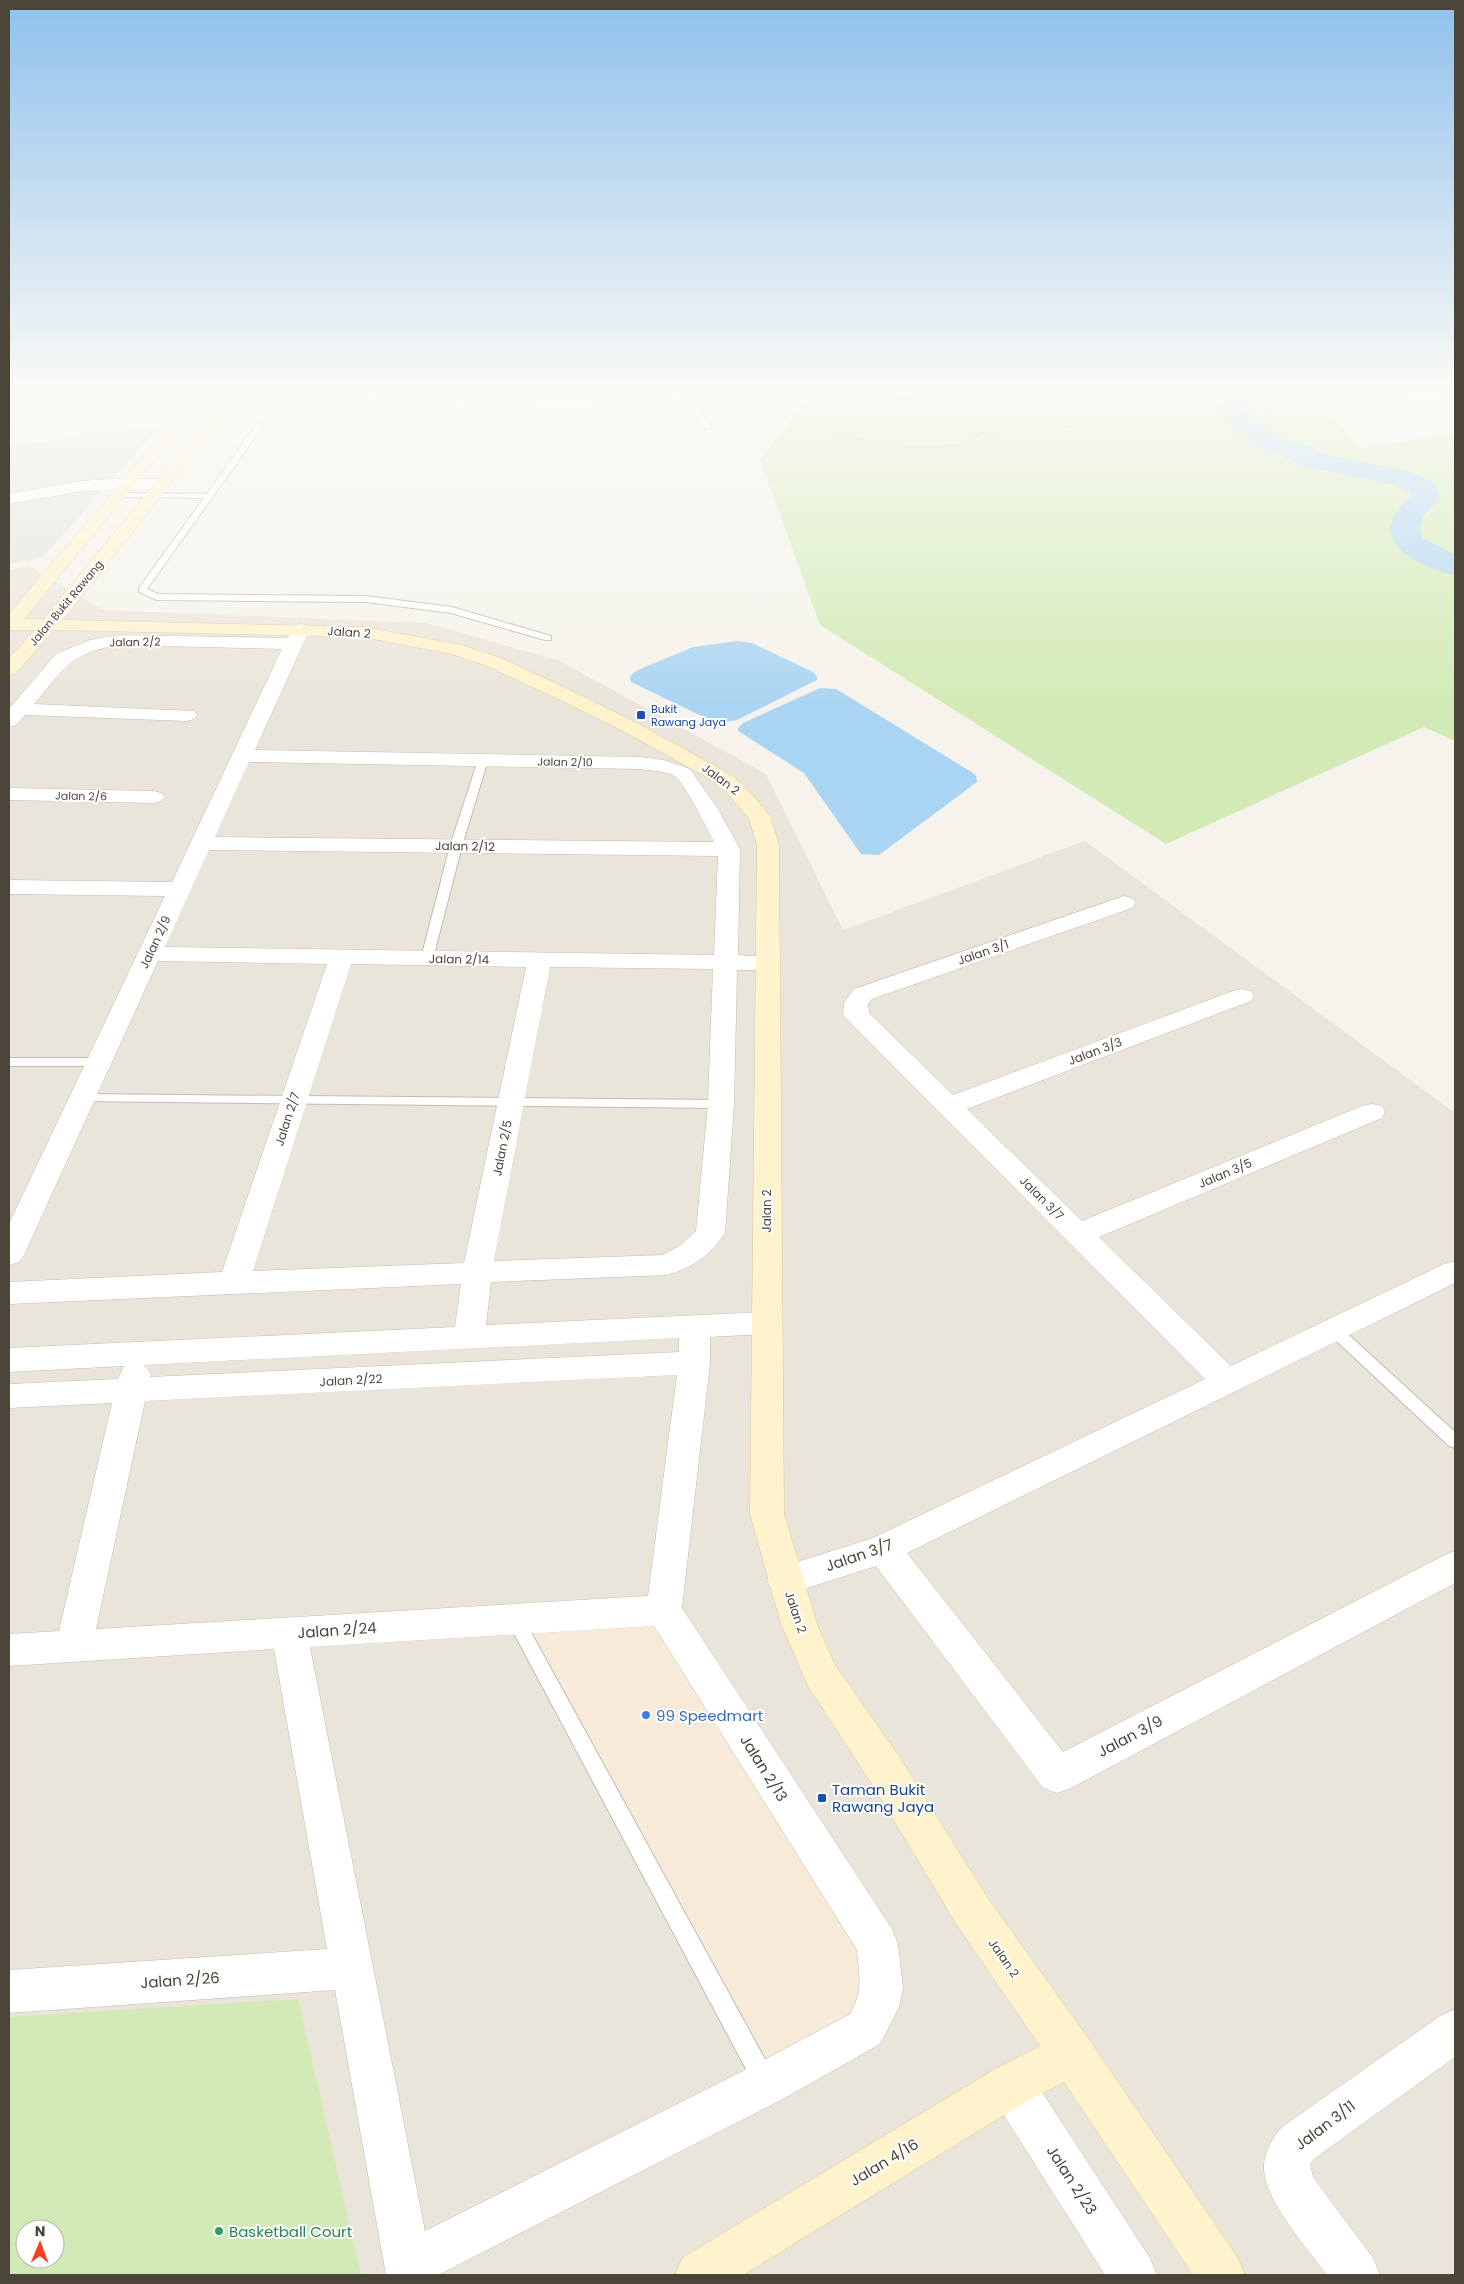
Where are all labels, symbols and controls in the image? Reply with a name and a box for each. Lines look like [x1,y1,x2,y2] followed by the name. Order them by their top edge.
[25,557,107,649] street label: Jalan Bukit Rawang
[327,622,371,642] street label: Jalan 2
[109,634,161,650] street label: Jalan 2/2
[651,701,726,730] place label: Bukit Rawang Jaya
[635,709,647,721] marker: Bukit Rawang Jaya
[537,754,593,770] street label: Jalan 2/10
[699,759,743,799] street label: Jalan 2
[55,788,107,804] street label: Jalan 2/6
[435,837,495,855] street label: Jalan 2/12
[135,913,175,971] street label: Jalan 2/9
[955,935,1011,969] street label: Jalan 3/1
[429,950,490,968] street label: Jalan 2/14
[1066,1033,1124,1069] street label: Jalan 3/3
[270,1090,304,1148] street label: Jalan 2/7
[488,1119,516,1177] street label: Jalan 2/5
[1196,1154,1254,1192] street label: Jalan 3/5
[1016,1172,1068,1224] street label: Jalan 3/7
[758,1189,775,1233] street label: Jalan 2
[319,1370,383,1390] street label: Jalan 2/22
[823,1534,895,1576] street label: Jalan 3/7
[781,1589,811,1635] street label: Jalan 2
[297,1617,377,1643] street label: Jalan 2/24
[656,1705,763,1726] place label: 99 Speedmart
[640,1709,652,1721] marker: 99 Speedmart
[1094,1710,1166,1762] street label: Jalan 3/9
[735,1731,793,1805] street label: Jalan 2/13
[832,1779,934,1817] place label: Taman Bukit Rawang Jaya
[816,1792,828,1804] marker: Taman Bukit Rawang Jaya
[985,1935,1023,1981] street label: Jalan 2
[140,1967,220,1993] street label: Jalan 2/26
[1290,2095,1360,2155] street label: Jalan 3/11
[846,2133,922,2191] street label: Jalan 4/16
[1042,2141,1102,2219] street label: Jalan 2/23
[15,2219,65,2269] north arrow
[35,2221,46,2241] text: N
[229,2221,352,2242] place label: Basketball Court
[213,2225,225,2237] marker: Basketball Court

